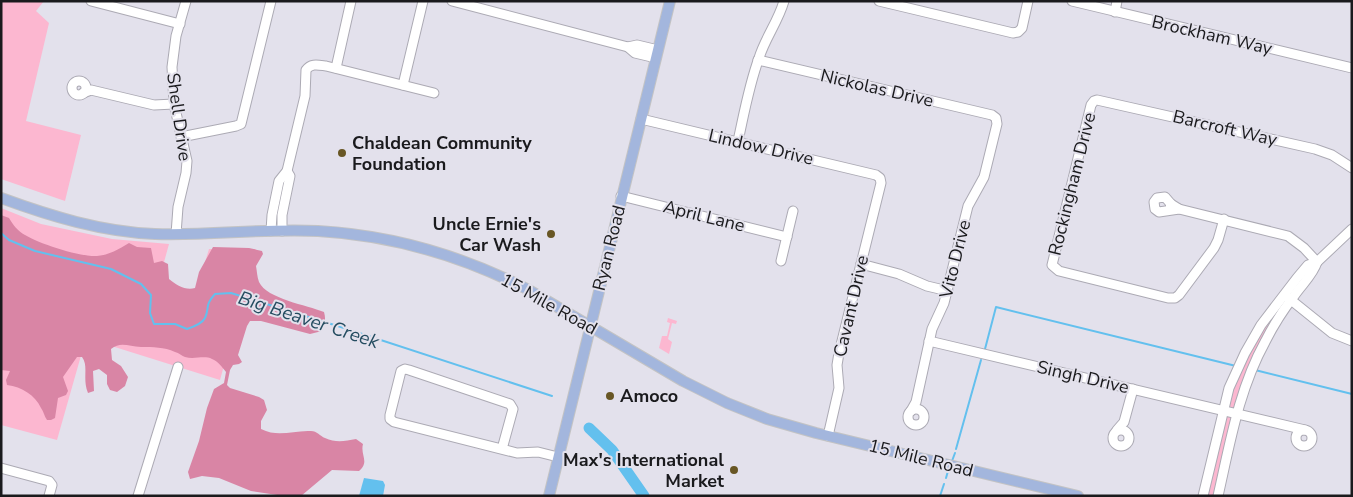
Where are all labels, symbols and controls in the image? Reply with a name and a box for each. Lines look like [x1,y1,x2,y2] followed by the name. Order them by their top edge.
[1149,9,1275,61] street label: Brockham Way
[818,63,936,113] street label: Nickolas Drive
[161,71,197,163] street label: Shell Drive
[1170,104,1280,152] street label: Barcroft Way
[1043,110,1101,258] street label: Rockingham Drive
[706,123,816,171] street label: Lindow Drive
[352,131,532,176] place label: Chaldean Community Foundation
[336,147,348,159] marker: Chaldean Community Foundation
[661,194,747,238] street label: April Lane
[587,203,631,293] street label: Ryan Road
[433,212,541,257] place label: Uncle Ernie's Car Wash
[933,217,976,302] street label: Vito Drive
[545,228,557,240] marker: Uncle Ernie's Car Wash
[828,253,874,359] street label: Cavant Drive
[496,268,602,340] street label: 15 Mile Road
[235,285,383,355] water label: Big Beaver Creek
[1035,355,1131,399] street label: Singh Drive
[620,384,678,408] place label: Amoco
[604,390,616,402] marker: Amoco
[866,433,976,483] street label: 15 Mile Road
[563,448,724,493] place label: Max's International Market
[728,464,740,476] marker: Max's International Market

